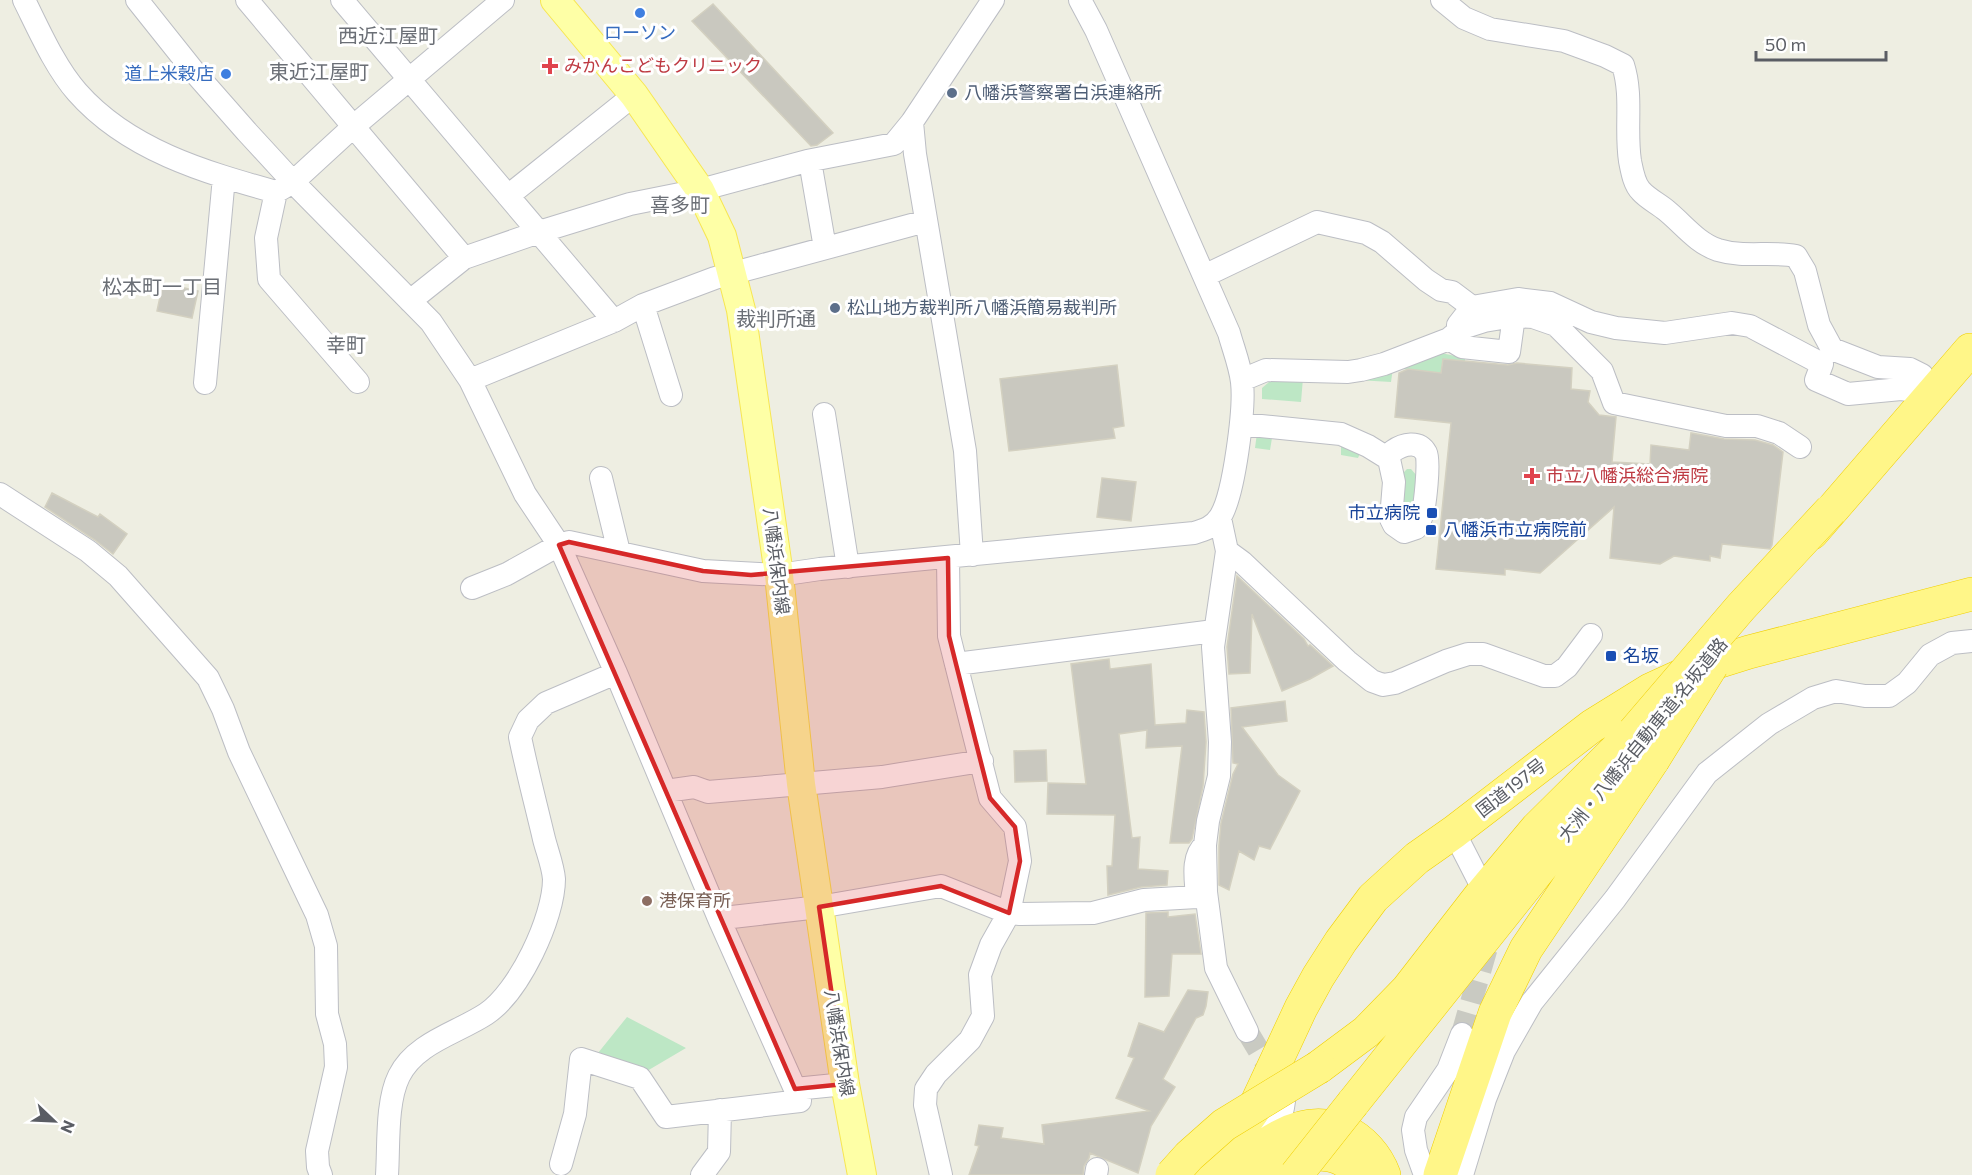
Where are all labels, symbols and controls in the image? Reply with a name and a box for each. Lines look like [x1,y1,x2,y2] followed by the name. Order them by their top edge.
[633,6,647,20] marker: ローソン
[604,21,676,43] place label: ローソン
[338,23,438,47] district label: 西近江屋町
[1756,24,1886,62] scale bar
[1765,33,1806,55] text: 50 m
[564,54,762,76] place label: みかんこどもクリニック
[541,57,559,75] marker: みかんこどもクリニック
[269,59,369,83] district label: 東近江屋町
[124,62,214,84] place label: 道上米穀店
[219,67,233,81] marker: 道上米穀店
[964,81,1162,103] place label: 八幡浜警察署白浜連絡所
[945,86,959,100] marker: 八幡浜警察署白浜連絡所
[650,192,710,216] district label: 喜多町
[102,274,222,298] district label: 松本町一丁目
[847,296,1117,318] place label: 松山地方裁判所八幡浜簡易裁判所
[828,301,842,315] marker: 松山地方裁判所八幡浜簡易裁判所
[736,306,816,330] district label: 裁判所通
[326,332,366,356] district label: 幸町
[1546,464,1708,486] place label: 市立八幡浜総合病院
[1523,467,1541,485] marker: 市立八幡浜総合病院
[1348,501,1420,523] place label: 市立病院
[759,506,794,616] street label: 八幡浜保内線
[1425,506,1439,520] marker: 市立病院
[1443,518,1587,540] place label: 八幡浜市立病院前
[1424,523,1438,537] marker: 八幡浜市立病院前
[1553,633,1731,846] street label: 大洲・八幡浜自動車道;名坂道路
[1623,644,1659,666] place label: 名坂
[1604,649,1618,663] marker: 名坂
[1471,753,1549,821] street label: 国道197号
[659,889,731,911] place label: 港保育所
[640,894,654,908] marker: 港保育所
[821,988,859,1098] street label: 八幡浜保内線
[24,1091,84,1151] north arrow
[57,1118,79,1136] text: N

